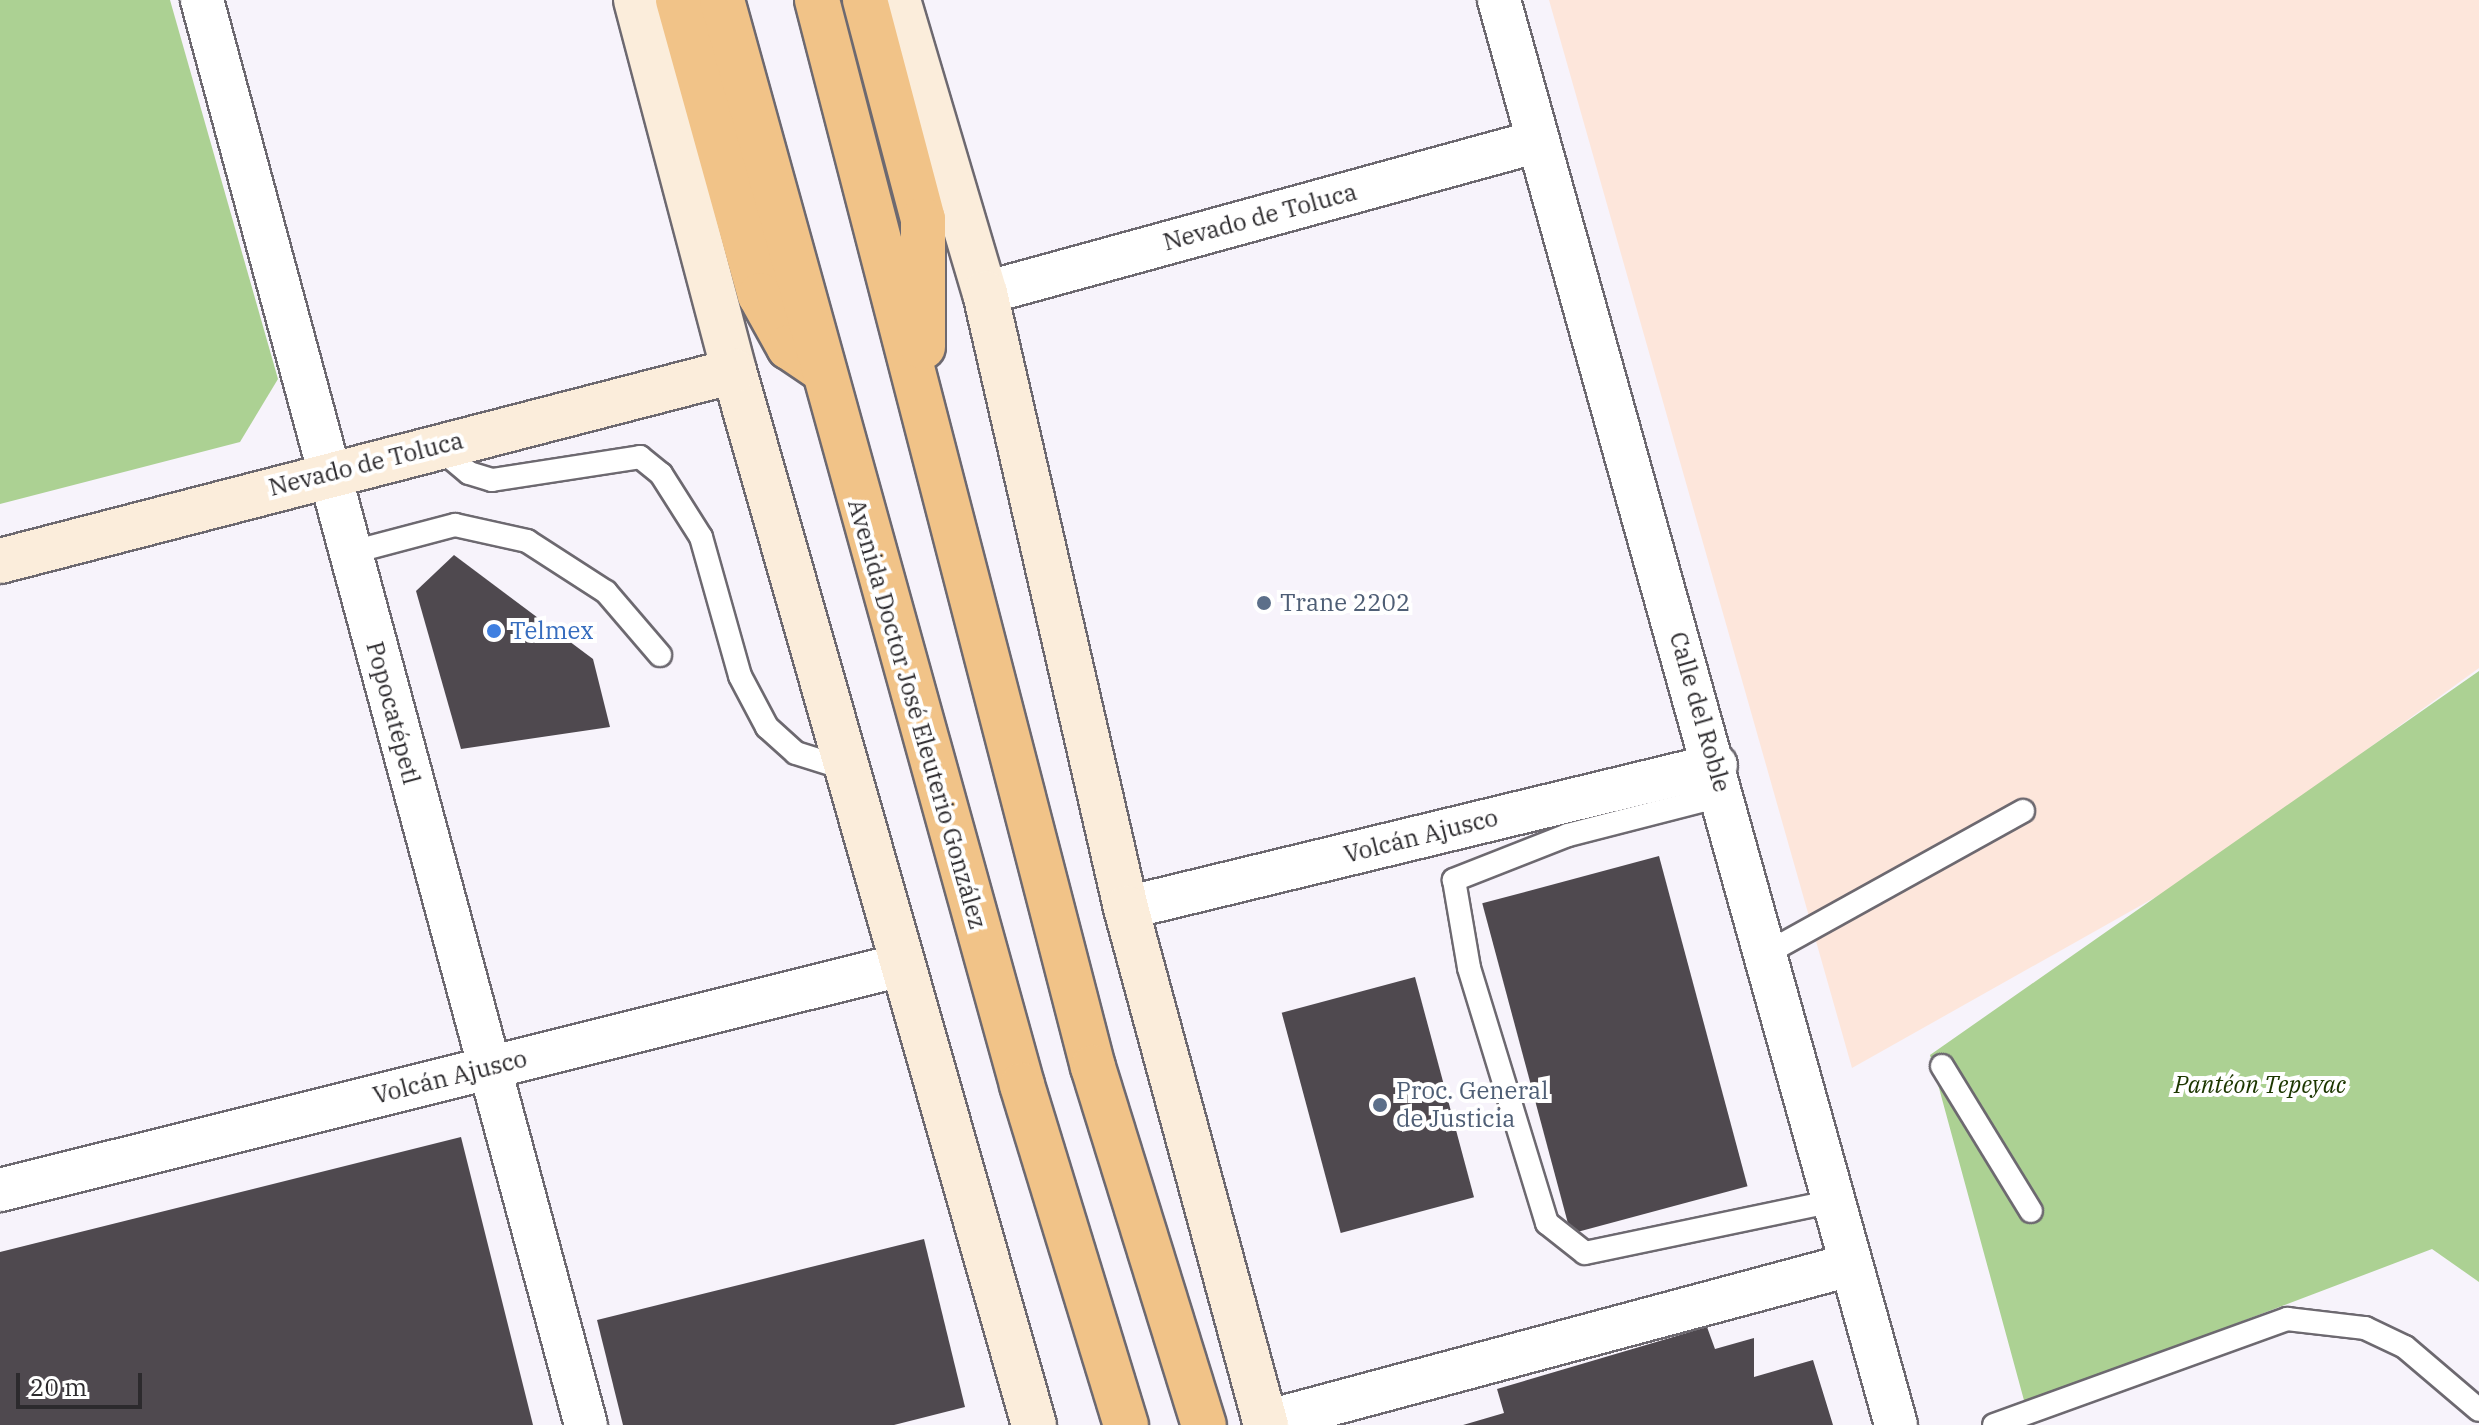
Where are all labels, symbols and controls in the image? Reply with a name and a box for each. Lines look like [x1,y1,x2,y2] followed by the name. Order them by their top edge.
[1160,177,1360,257] street label: Nevado de Toluca
[266,426,466,502] street label: Nevado de Toluca
[842,496,992,932] street label: Avenida Doctor José Eleuterio González
[1280,589,1410,617] place label: Trane 2202
[1255,594,1273,612] marker: Trane 2202
[510,617,594,645] place label: Telmex
[485,622,503,640] marker: Telmex
[1663,629,1737,795] street label: Calle del Roble
[360,638,426,788] street label: Popocatépetl
[1341,803,1501,869] street label: Volcán Ajusco
[370,1044,530,1110] street label: Volcán Ajusco
[2174,1071,2346,1099] park label: Pantéon Tepeyac
[1396,1077,1548,1133] place label: Proc. General de Justicia
[1371,1096,1389,1114] marker: Proc. General de Justicia
[20,1357,146,1407] scale bar
[30,1371,87,1403] text: 20 m

